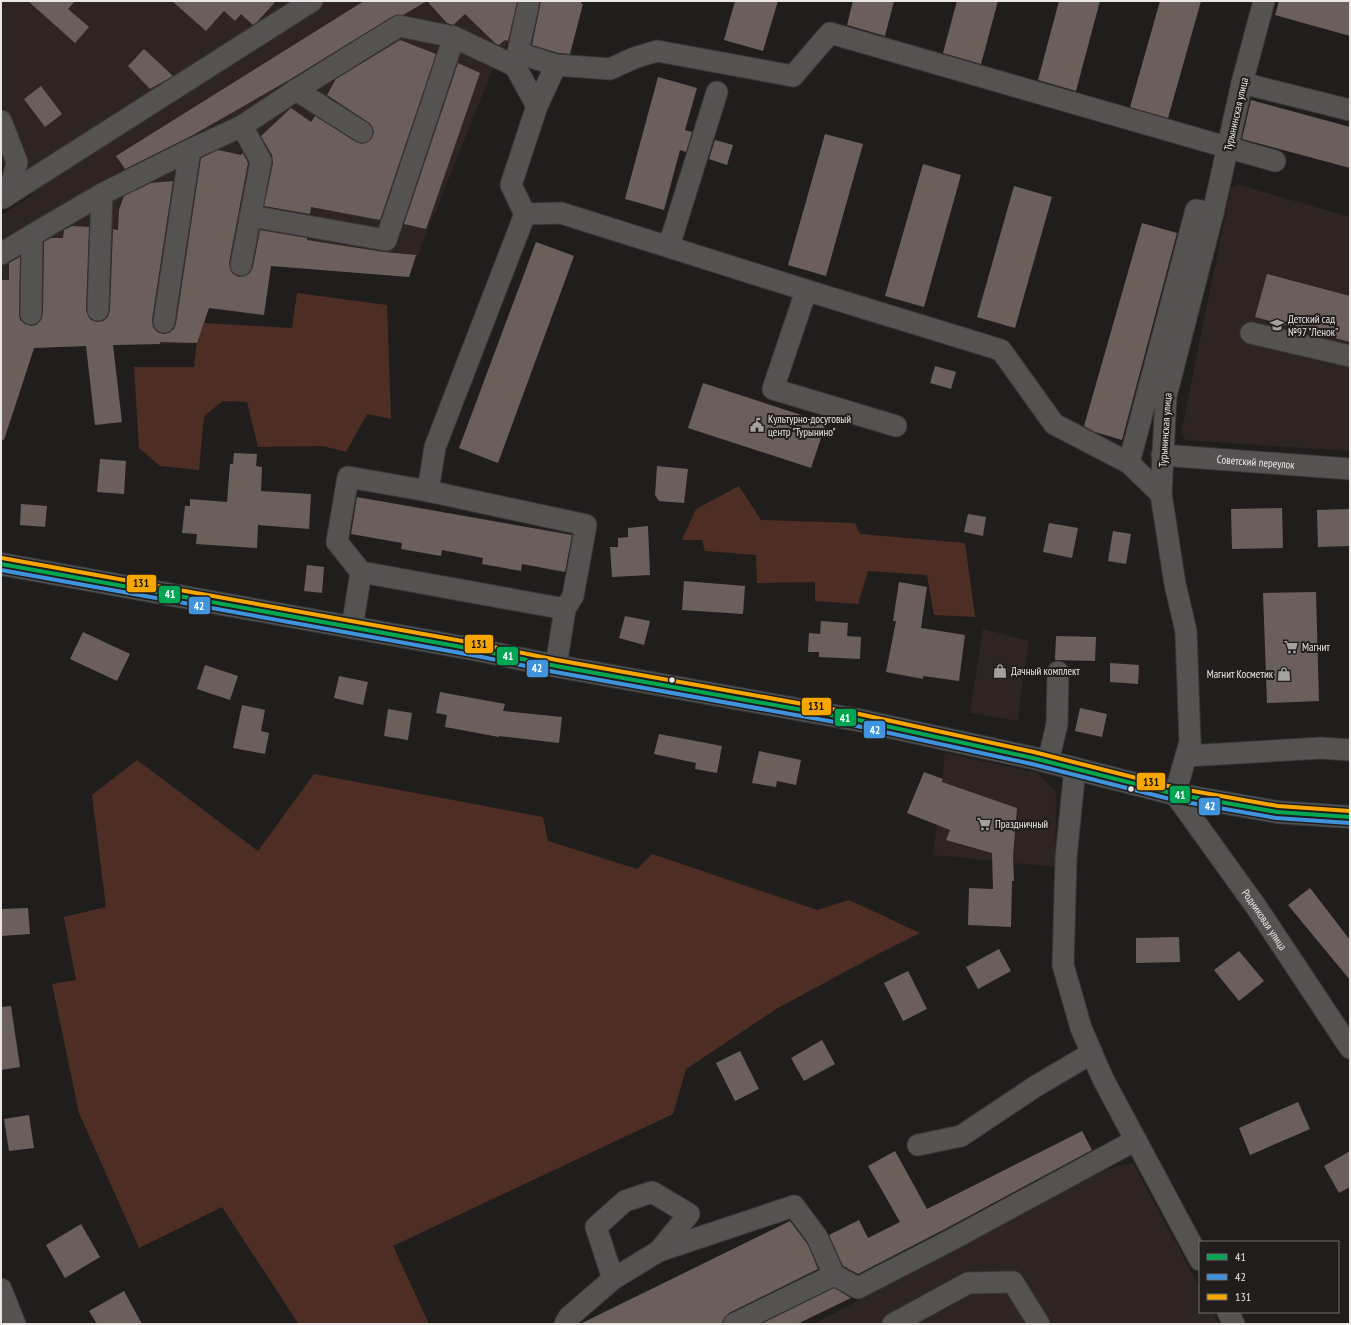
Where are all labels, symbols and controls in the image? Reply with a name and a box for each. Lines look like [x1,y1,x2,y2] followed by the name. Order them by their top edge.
[1221,76,1251,152] street label: Турынинская улица
[1288,312,1338,339] place label: Детский сад №97 "Ленок"
[1269,317,1285,333] school or university icon: Детский сад №97 "Ленок"
[1155,392,1175,468] street label: Турынинская улица
[768,412,851,439] place label: Культурно-досуговый центр "Турынино"
[749,417,765,433] public building icon: Культурно-досуговый центр "Турынино"
[1216,452,1296,472] street label: Советский переулок
[126,574,157,593] line badge: 131
[133,576,149,590] text: 131
[158,585,181,604] line badge: 41
[165,587,175,601] text: 41
[188,596,211,615] line badge: 42
[194,599,204,613] text: 42
[464,634,494,654] line badge: 131
[471,637,487,651] text: 131
[1283,639,1299,655] supermarket icon: Магнит
[1302,640,1330,654] place label: Магнит
[496,646,519,666] line badge: 41
[503,649,513,663] text: 41
[526,659,549,678] line badge: 42
[532,661,542,675] text: 42
[992,663,1008,679] shop icon: Дачный комплект
[1011,664,1080,678] place label: Дачный комплект
[1276,666,1292,682] shop icon: Магнит Косметик
[1207,667,1274,681] place label: Магнит Косметик
[667,675,677,685] unlabelled marker
[801,697,832,716] line badge: 131
[808,699,824,713] text: 131
[834,708,857,727] line badge: 41
[840,711,850,725] text: 41
[863,720,886,739] line badge: 42
[870,723,880,737] text: 42
[1136,772,1166,791] line badge: 131
[1143,775,1159,789] text: 131
[1126,784,1136,794] unlabelled marker
[1169,785,1191,804] line badge: 41
[1175,788,1185,802] text: 41
[1198,797,1221,816] line badge: 42
[1205,799,1215,813] text: 42
[976,816,992,832] supermarket icon: Праздничный
[995,817,1048,831] place label: Праздничный
[1239,886,1290,953] street label: Родниковая улица
[1199,1241,1339,1313] legend
[1235,1249,1246,1264] text: 41
[1235,1269,1246,1284] text: 42
[1235,1289,1251,1304] text: 131

